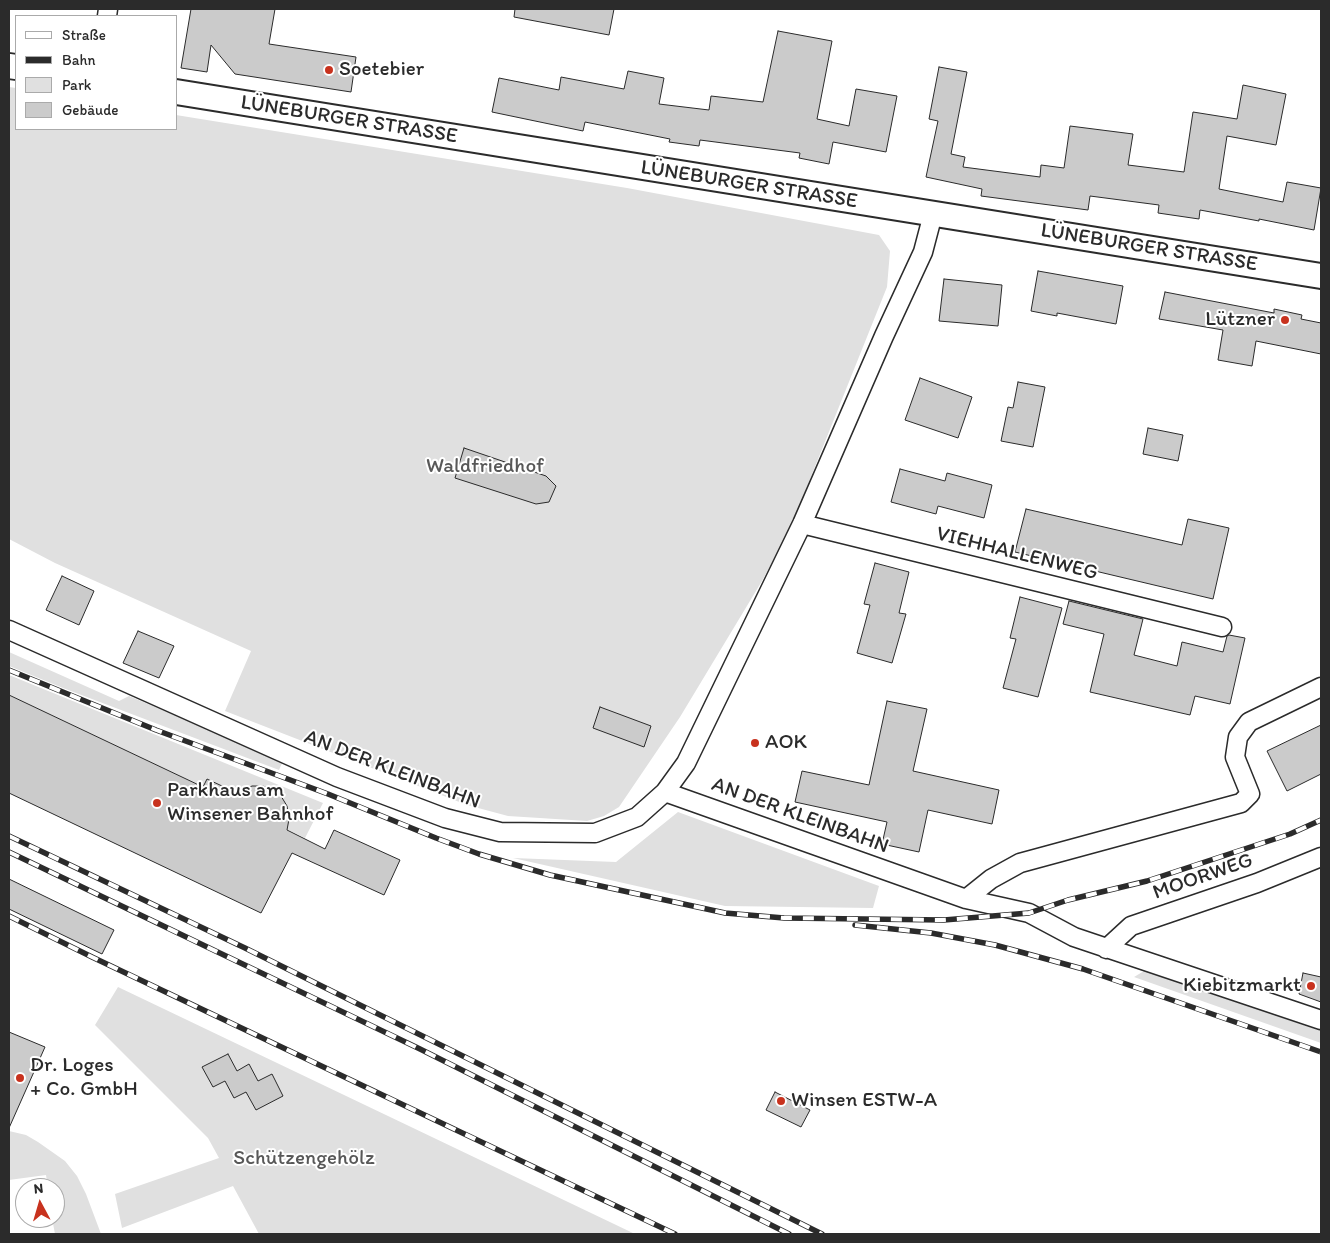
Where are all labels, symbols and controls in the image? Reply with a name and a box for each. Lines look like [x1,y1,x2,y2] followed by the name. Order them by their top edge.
[15,15,178,130] legend
[62,26,106,44] text: Straße
[62,51,96,69] text: Bahn
[339,57,424,83] place label: Soetebier
[323,64,335,76] marker: Soetebier
[62,76,92,94] text: Park
[239,90,459,150] street label: LÜNEBURGER STRASSE
[62,101,119,119] text: Gebäude
[639,155,859,215] street label: LÜNEBURGER STRASSE
[1039,218,1259,278] street label: LÜNEBURGER STRASSE
[1205,307,1275,333] place label: Lützner
[1279,314,1291,326] marker: Lützner
[426,454,544,480] park label: Waldfriedhof
[934,522,1100,586] street label: VIEHHALLENWEG
[300,725,484,815] street label: AN DER KLEINBAHN
[765,730,807,756] place label: AOK
[749,737,761,749] marker: AOK
[708,772,892,860] street label: AN DER KLEINBAHN
[167,778,333,828] place label: Parkhaus am Winsener Bahnhof
[151,797,163,809] marker: Parkhaus am Winsener Bahnhof
[1150,848,1256,906] street label: MOORWEG
[1183,973,1301,999] place label: Kiebitzmarkt
[1305,980,1317,992] marker: Kiebitzmarkt
[30,1053,138,1103] place label: Dr. Loges + Co. GmbH
[14,1072,26,1084] marker: Dr. Loges + Co. GmbH
[791,1088,937,1114] place label: Winsen ESTW-A
[775,1095,787,1107] marker: Winsen ESTW-A
[233,1146,375,1172] park label: Schützengehölz
[15,1178,65,1228] north arrow
[33,1180,44,1198] text: N

